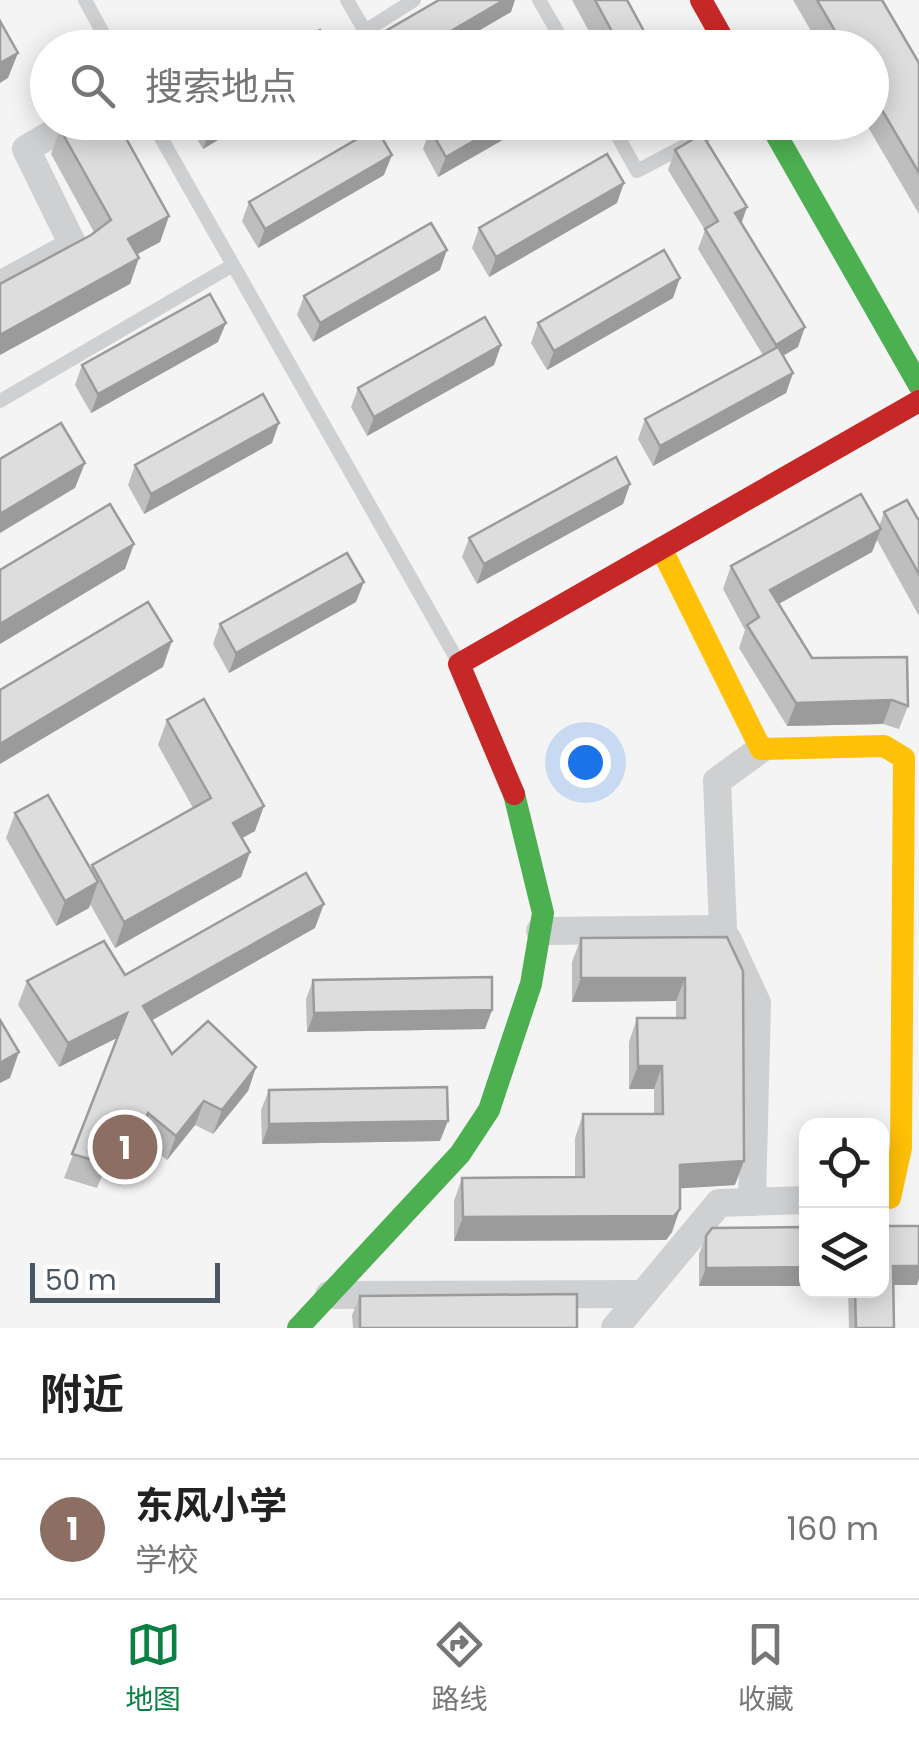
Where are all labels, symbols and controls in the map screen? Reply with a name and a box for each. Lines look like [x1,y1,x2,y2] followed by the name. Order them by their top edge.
[30,30,889,140] search box
[65,58,120,113] icon: search
[145,60,297,113] text: 搜索地点
[560,737,611,788] your location
[92,1110,158,1184] pin: 1
[799,1118,889,1298] map controls
[799,1118,889,1208] button: locate
[799,1208,889,1298] button: layers
[30,1258,220,1302] scale bar
[45,1261,116,1300] text: 50 m
[40,1365,124,1424] text: 附近
[135,1479,287,1532] text: 东风小学
[66,1506,79,1551] text: 1
[787,1506,879,1551] text: 160 m
[135,1537,199,1582] text: 学校
[125,1617,181,1721] tab: 地图
[431,1617,488,1721] tab: 路线
[738,1617,794,1721] tab: 收藏

